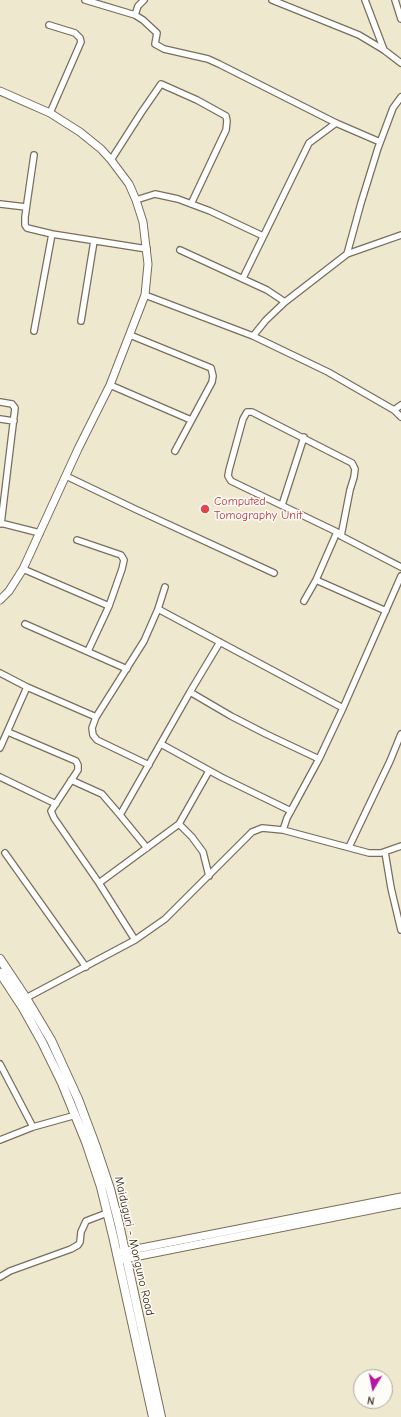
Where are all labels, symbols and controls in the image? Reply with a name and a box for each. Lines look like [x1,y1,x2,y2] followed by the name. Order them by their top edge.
[214,495,302,523] place label: Computed Tomography Unit
[199,503,211,515] marker: Computed Tomography Unit
[111,1175,157,1317] street label: Maiduguri - Monguno Road
[353,1369,393,1409] north arrow
[366,1393,376,1407] text: N

